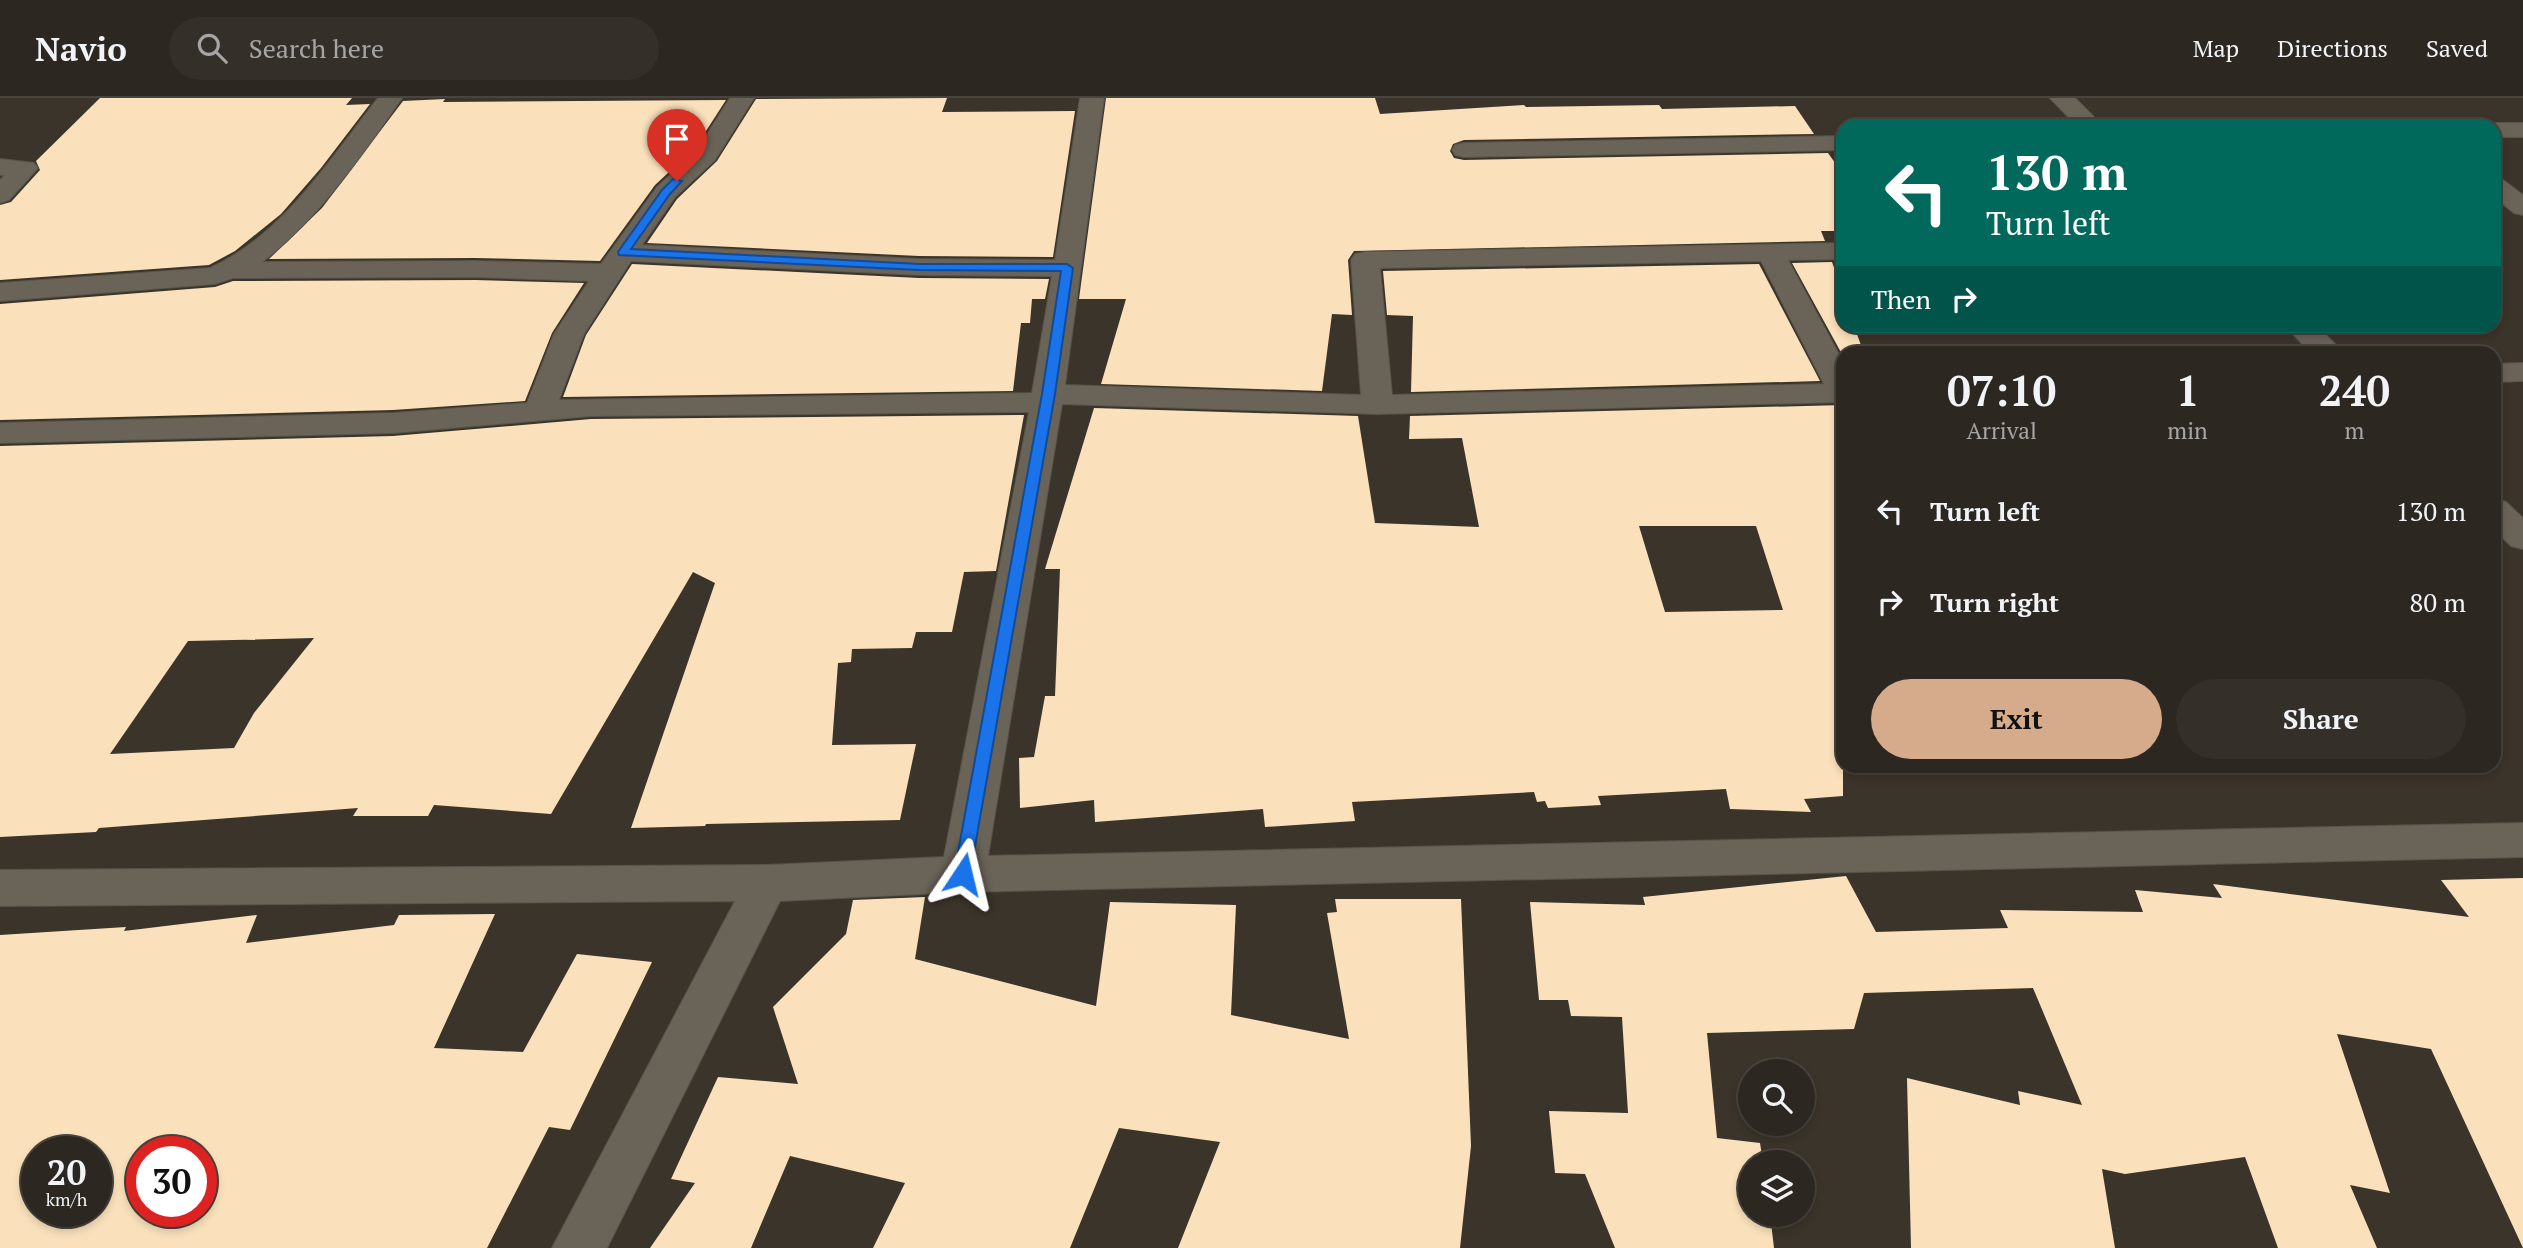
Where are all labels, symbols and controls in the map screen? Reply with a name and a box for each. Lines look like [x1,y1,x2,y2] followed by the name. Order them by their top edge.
[169,17,659,80] search box
[35,27,127,70] text: Navio
[193,29,231,67] icon: search
[249,31,384,65] text: Search here
[2193,32,2239,64] text: Map
[2277,32,2388,64] text: Directions
[2426,32,2488,64] text: Saved
[647,109,707,181] pin
[658,120,696,158] icon: arrive
[1986,139,2128,204] text: 130 m
[1871,147,1962,238] icon: left
[1986,202,2110,244] text: Turn left
[1945,280,1983,318] icon: right
[1871,282,1931,316] text: Then
[1947,362,2056,418] text: 07:10
[2176,362,2199,418] text: 1
[2319,362,2390,418] text: 240
[1966,415,2037,446] text: Arrival
[2167,415,2208,446] text: min
[2344,415,2364,446] text: m
[1871,492,1909,530] icon: left
[1930,494,2040,528] text: Turn left
[2396,494,2466,528] text: 130 m
[1871,583,1909,621] icon: right
[1930,585,2059,619] text: Turn right
[2410,585,2466,619] text: 80 m
[1871,679,2162,759] button: Exit
[2176,679,2466,759] button: Share
[926,837,1000,911] position arrow
[1738,1059,1815,1227] map controls
[1738,1059,1815,1136] button: search
[126,1136,217,1227] speed limit sign: 30
[47,1149,86,1195] text: 20
[1738,1150,1815,1227] button: layers
[46,1187,87,1211] text: km/h

